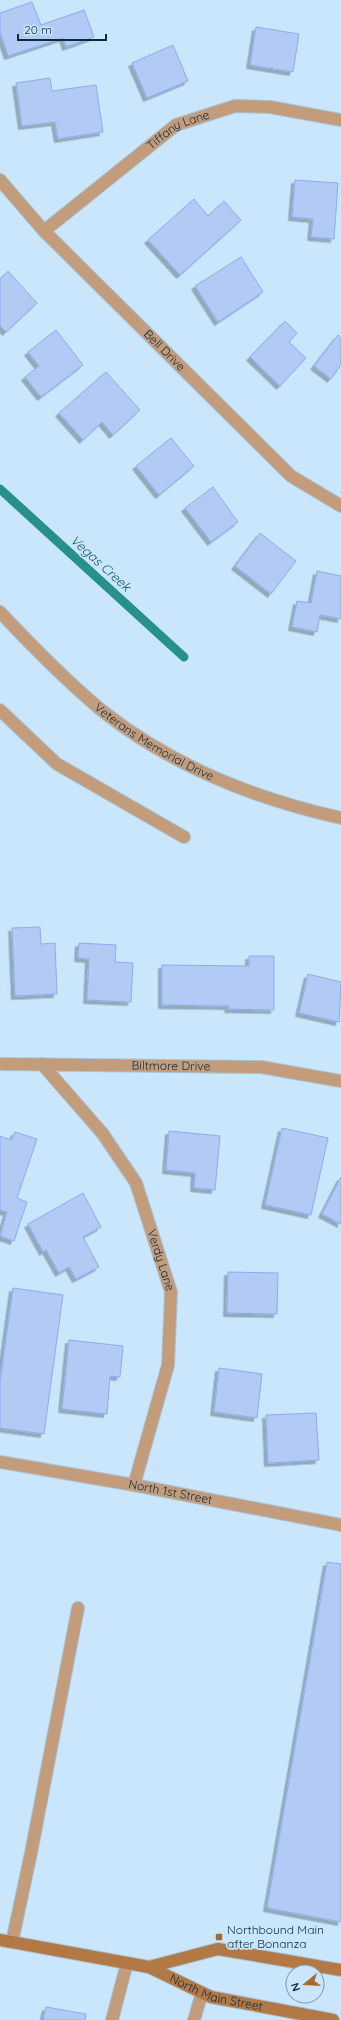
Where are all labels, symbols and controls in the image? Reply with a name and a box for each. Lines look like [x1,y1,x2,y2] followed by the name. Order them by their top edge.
[18,16,106,42] scale bar
[24,22,52,37] text: 20 m
[143,107,211,153] street label: Tiffany Lane
[141,326,189,374] street label: Bell Drive
[67,532,135,595] water label: Vegas Creek
[92,700,217,783] street label: Veterans Memorial Drive
[132,1058,211,1073] street label: Biltmore Drive
[144,1227,178,1293] street label: Verdy Lane
[127,1476,214,1507] street label: North 1st Street
[227,1922,324,1951] place label: Northbound Main after Bonanza
[214,1932,224,1942] marker: Northbound Main after Bonanza
[285,1964,325,2004] north arrow
[167,1970,264,2014] street label: North Main Street
[288,1981,303,1993] text: N

